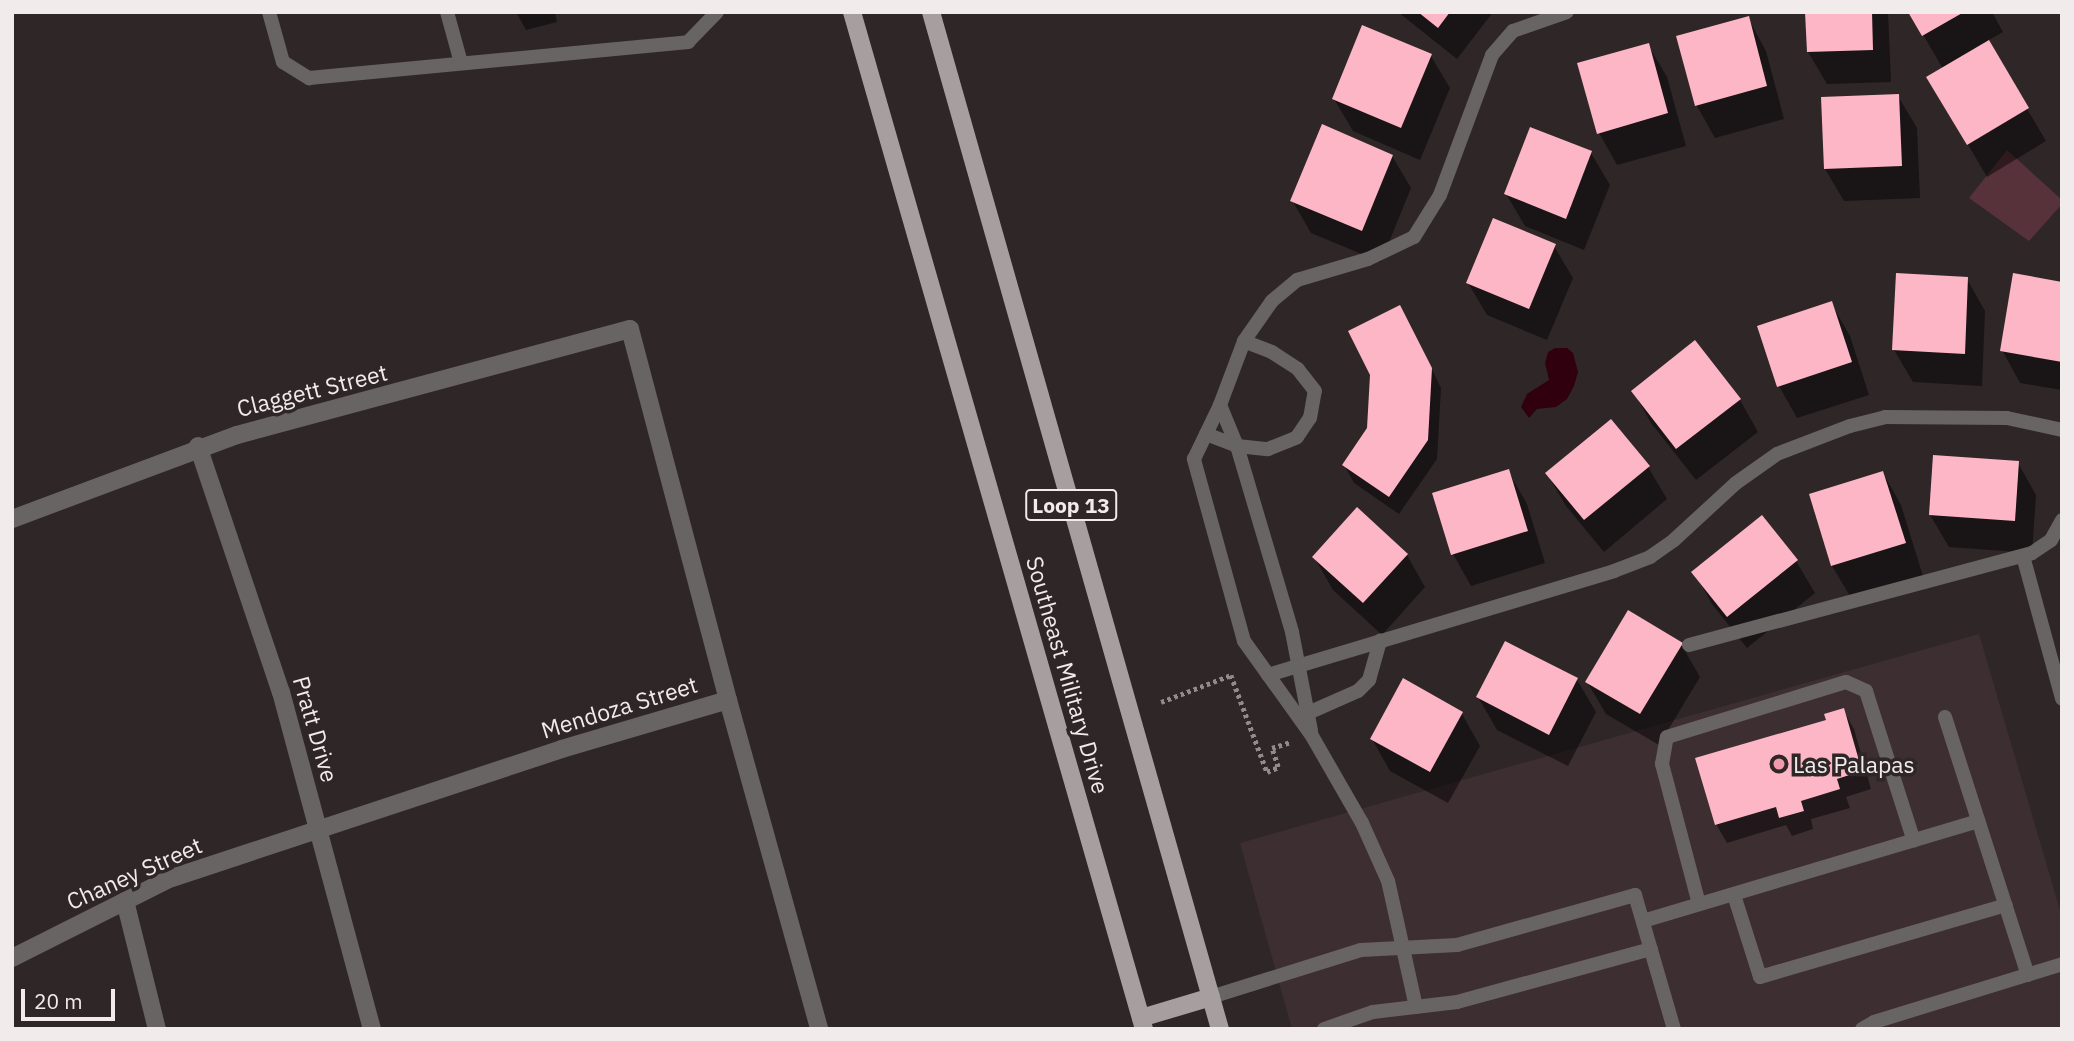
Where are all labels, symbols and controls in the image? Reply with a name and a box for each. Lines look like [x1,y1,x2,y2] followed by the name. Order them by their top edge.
[234,358,390,422] street label: Claggett Street
[1024,488,1118,522] road number: Loop 13
[1021,553,1115,797] street label: Southeast Military Drive
[538,670,700,744] street label: Mendoza Street
[288,673,344,785] street label: Pratt Drive
[1793,750,1915,778] place label: Las Palapas
[1771,756,1787,772] marker: Las Palapas
[62,831,206,915] street label: Chaney Street
[24,974,119,1018] scale bar
[34,987,83,1015] text: 20 m

